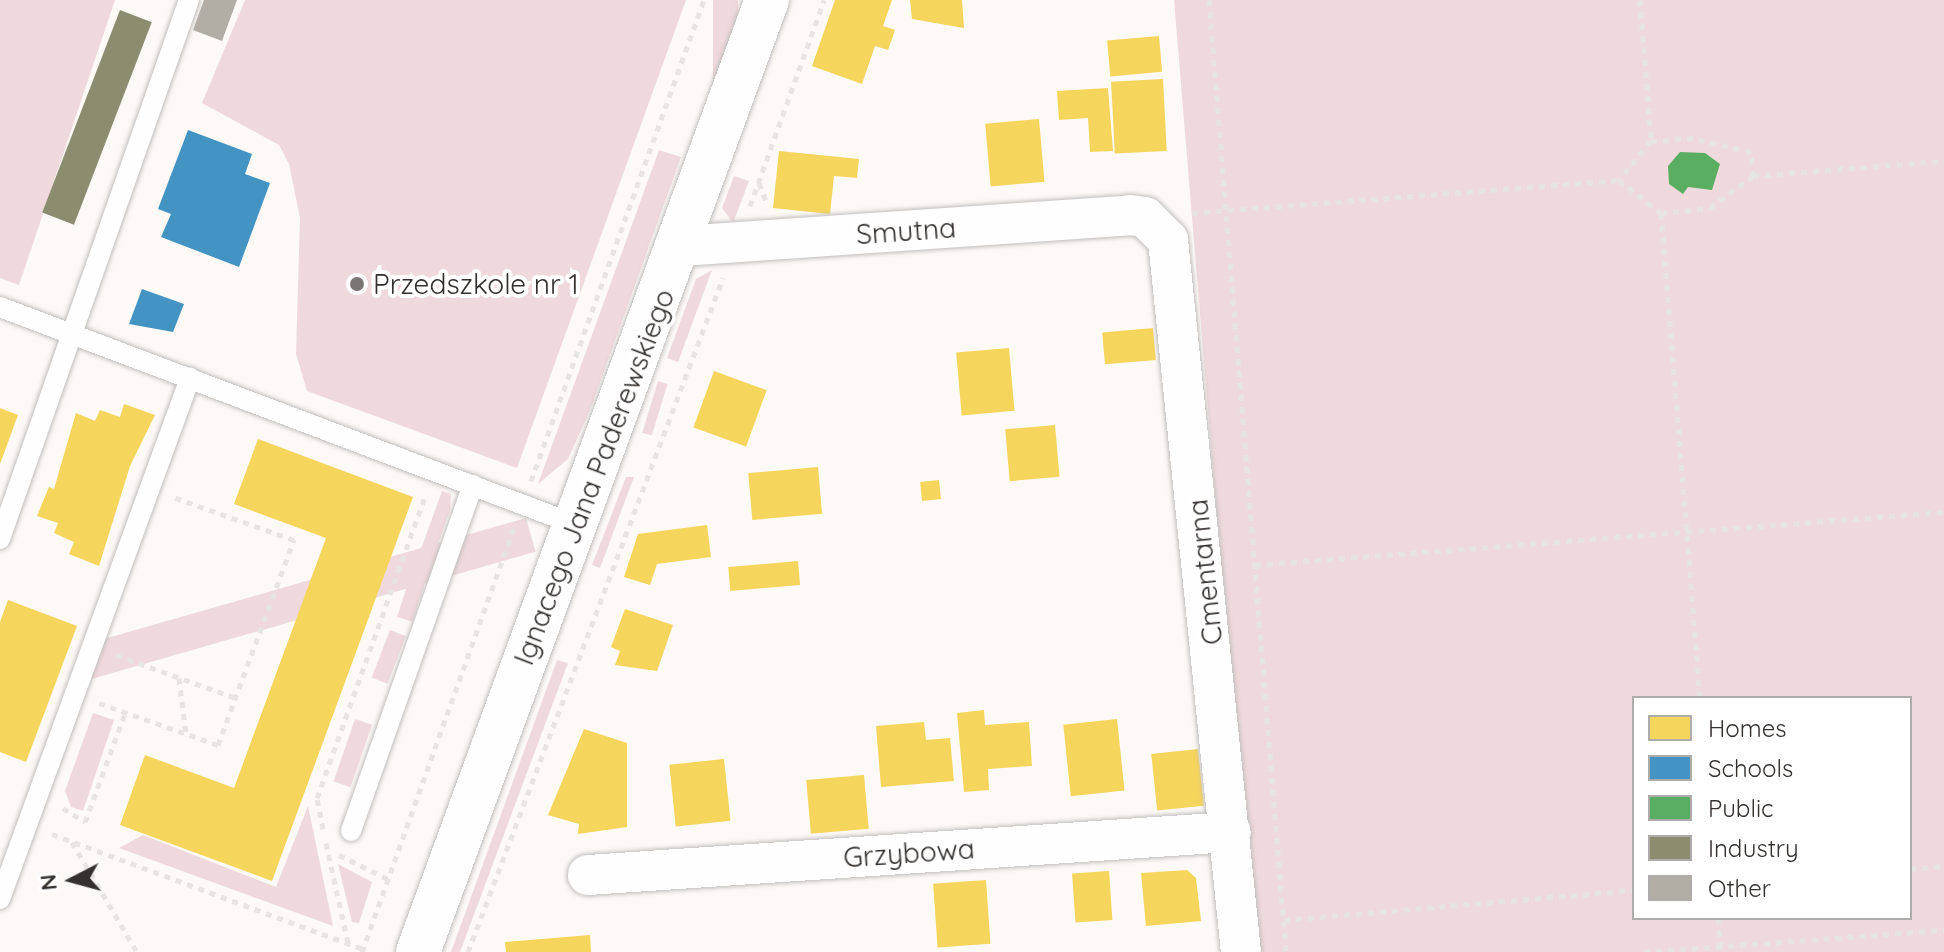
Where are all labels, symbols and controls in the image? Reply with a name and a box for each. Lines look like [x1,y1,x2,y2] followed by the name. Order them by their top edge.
[855,211,957,251] street label: Smutna
[373,267,579,301] place label: Przedszkole nr 1
[348,275,366,293] marker: Przedszkole nr 1
[507,284,681,670] street label: Ignacego Jana Paderewskiego
[1181,498,1229,646] street label: Cmentarna
[1632,696,1912,920] legend
[1708,713,1786,743] text: Homes
[1708,753,1793,783] text: Schools
[1708,793,1773,823] text: Public
[842,832,976,874] street label: Grzybowa
[1708,833,1799,863] text: Industry
[32,840,112,920] north arrow
[33,873,63,892] text: N
[1708,873,1771,903] text: Other

